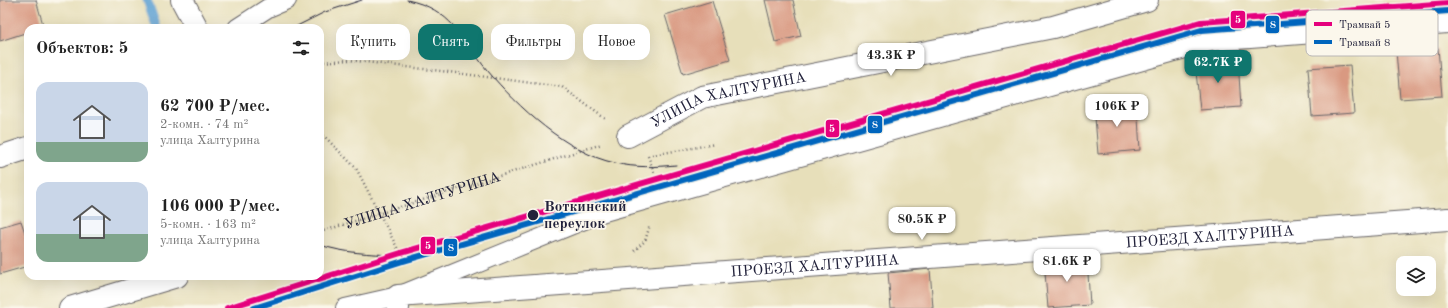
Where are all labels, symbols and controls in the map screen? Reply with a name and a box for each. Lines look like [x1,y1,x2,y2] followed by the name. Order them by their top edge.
[1230,10,1246,29] line badge: 5
[1306,10,1438,56] legend
[1235,15,1241,26] text: 5
[1265,15,1280,34] line badge: 8
[1270,20,1276,31] text: 8
[1339,20,1390,31] text: Трамвай 5
[336,24,410,60] chip: Купить
[418,24,483,60] chip: Снять
[491,24,575,60] chip: Фильтры
[583,24,650,60] chip: Новое
[290,37,312,59] icon: filters
[1339,38,1390,49] text: Трамвай 8
[36,40,128,57] text: Объектов: 5
[854,43,928,77] pin: 43.3K ₽
[866,49,916,62] text: 43.3K ₽
[1181,50,1255,84] pin: 62.7K ₽
[1193,56,1243,69] text: 62.7K ₽
[649,70,808,132] street label: УЛИЦА ХАЛТУРИНА
[1084,94,1150,128] pin: 106K ₽
[68,98,116,146] icon: home
[160,98,270,115] text: 62 700 ₽/мес.
[1094,100,1140,113] text: 106K ₽
[867,115,883,134] line badge: 8
[160,118,248,131] text: 2-комн. · 74 m²
[825,119,840,138] line badge: 5
[872,120,878,131] text: 8
[829,124,835,135] text: 5
[160,134,260,147] text: улица Халтурина
[343,170,503,233] street label: УЛИЦА ХАЛТУРИНА
[68,198,116,246] icon: home
[160,198,280,215] text: 106 000 ₽/мес.
[544,200,627,232] place label: Воткинский переулок
[885,207,959,241] pin: 80.5K ₽
[526,208,540,222] marker: Воткинский переулок
[897,213,947,226] text: 80.5K ₽
[160,218,256,231] text: 5-комн. · 163 m²
[1125,224,1295,252] street label: ПРОЕЗД ХАЛТУРИНА
[160,234,260,247] text: улица Халтурина
[420,236,436,255] line badge: 5
[443,238,458,257] line badge: 8
[425,241,431,252] text: 5
[448,243,454,254] text: 8
[1030,249,1104,283] pin: 81.6K ₽
[730,253,900,281] street label: ПРОЕЗД ХАЛТУРИНА
[1042,255,1092,268] text: 81.6K ₽
[1396,256,1436,296] map controls
[1396,256,1436,296] button: layers

